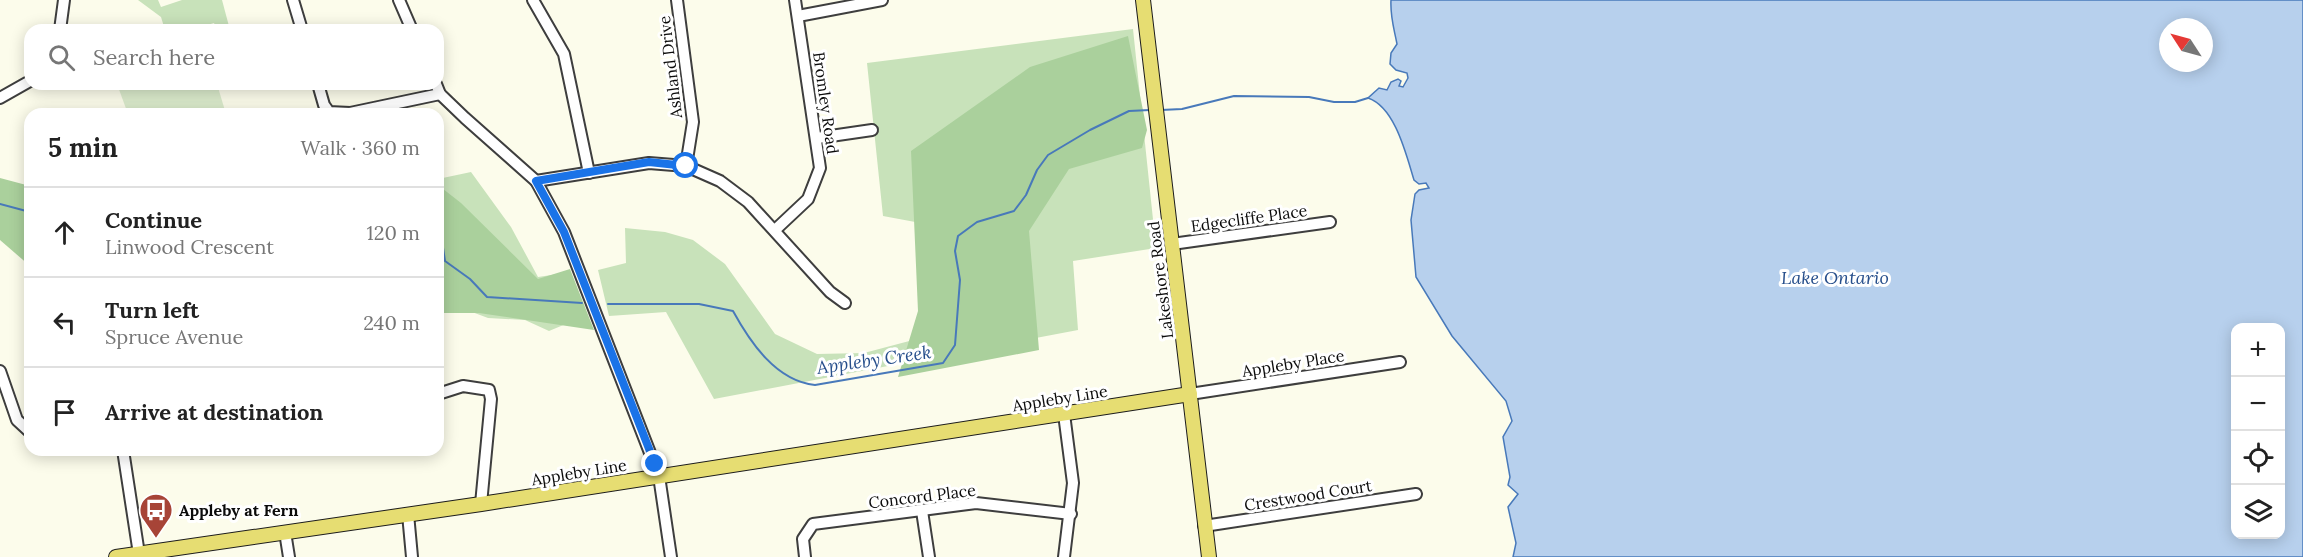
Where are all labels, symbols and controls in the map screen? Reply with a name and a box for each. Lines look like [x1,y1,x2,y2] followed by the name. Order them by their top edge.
[654,14,686,120] street label: Ashland Drive
[2159,18,2213,72] north arrow
[24,24,444,90] search box
[45,41,78,74] icon: search
[93,43,215,71] text: Search here
[809,51,843,156] street label: Bromley Road
[48,131,118,164] text: 5 min
[301,135,420,160] text: Walk · 360 m
[672,152,698,178] route start
[1190,200,1309,236] street label: Edgecliffe Place
[105,206,202,234] text: Continue
[48,216,81,249] icon: ahead
[366,220,420,245] text: 120 m
[1143,220,1177,340] street label: Lakeshore Road
[105,234,274,259] text: Linwood Crescent
[1781,266,1889,289] water label: Lake Ontario
[105,296,199,324] text: Turn left
[48,306,81,339] icon: left
[363,310,420,335] text: 240 m
[2231,323,2285,539] map controls
[2231,323,2285,377] button: +
[105,324,243,349] text: Spruce Avenue
[814,340,933,379] water label: Appleby Creek
[1239,345,1346,381] street label: Appleby Place
[2231,377,2285,431] button: −
[1010,381,1109,416] street label: Appleby Line
[48,396,81,429] icon: arrive
[105,398,323,426] text: Arrive at destination
[2231,431,2285,485] button: locate
[641,450,667,476] route end
[529,455,628,490] street label: Appleby Line
[1243,475,1374,515] street label: Crestwood Court
[867,479,977,513] street label: Concord Place
[2231,485,2285,539] button: layers
[138,492,174,539] bus stop icon: Appleby at Fern
[179,500,298,520] place label: Appleby at Fern

